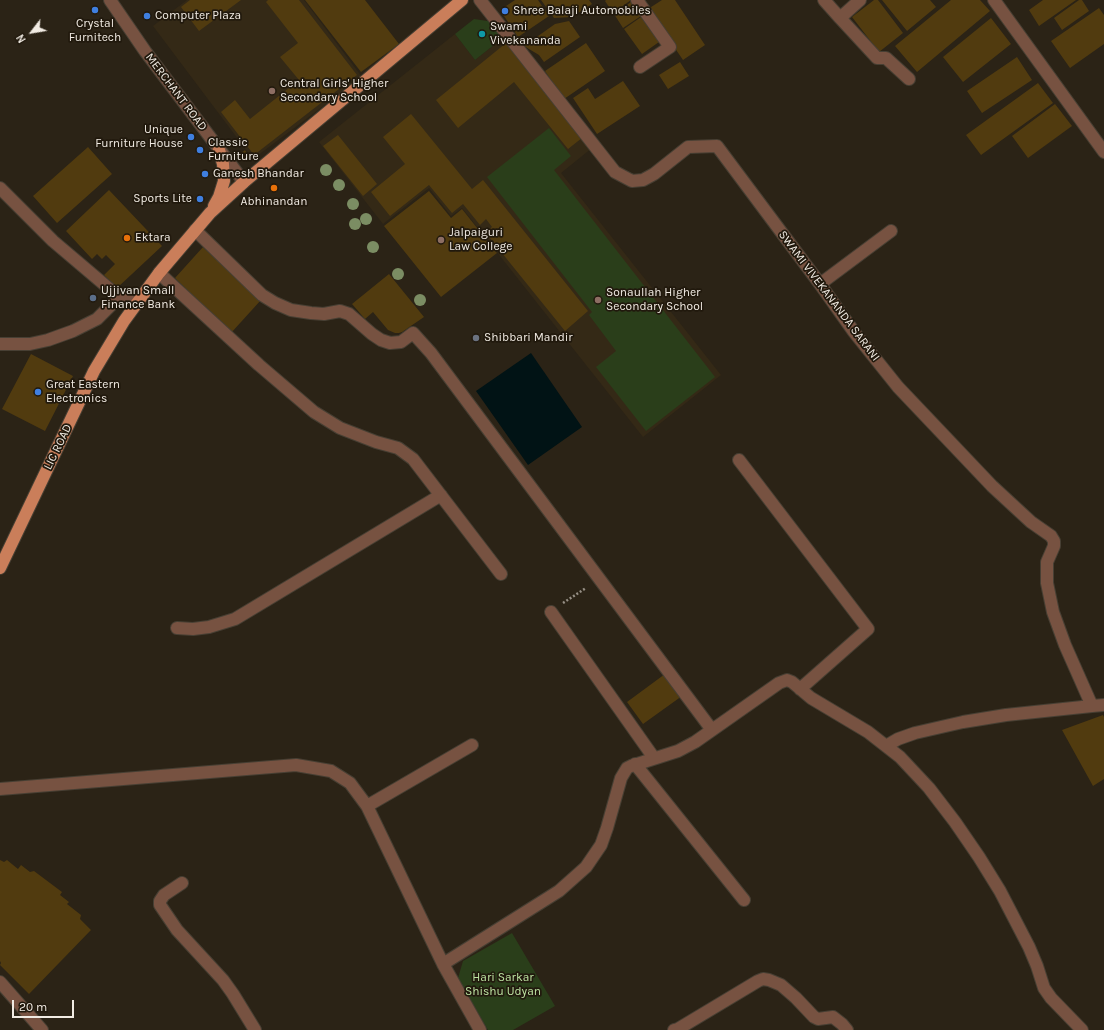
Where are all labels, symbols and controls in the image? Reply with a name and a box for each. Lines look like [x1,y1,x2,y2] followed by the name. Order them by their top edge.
[513,4,651,18] place label: Shree Balaji Automobiles
[90,5,100,15] marker: Crystal Furnitech
[500,6,510,16] marker: Shree Balaji Automobiles
[155,9,241,23] place label: Computer Plaza
[142,11,152,21] marker: Computer Plaza
[12,12,52,52] north arrow
[69,17,121,45] place label: Crystal Furnitech
[490,20,561,48] place label: Swami Vivekananda
[477,29,487,39] marker: Swami Vivekananda
[14,32,29,45] text: N
[142,50,210,134] street label: MERCHANT ROAD
[280,77,388,105] place label: Central Girls' Higher Secondary School
[267,86,277,96] marker: Central Girls' Higher Secondary School
[95,123,183,151] place label: Unique Furniture House
[186,132,196,142] marker: Unique Furniture House
[208,136,259,164] place label: Classic Furniture
[195,145,205,155] marker: Classic Furniture
[213,167,304,181] place label: Ganesh Bhandar
[200,169,210,179] marker: Ganesh Bhandar
[269,183,279,193] marker: Abhinandan
[133,192,192,206] place label: Sports Lite
[195,194,205,204] marker: Sports Lite
[241,195,307,209] place label: Abhinandan
[449,226,512,254] place label: Jalpaiguri Law College
[775,228,883,364] street label: SWAMI VIVEKANANDA SARANI
[135,231,171,245] place label: Ektara
[122,233,132,243] marker: Ektara
[436,235,446,245] marker: Jalpaiguri Law College
[101,284,175,312] place label: Ujjivan Small Finance Bank
[606,286,703,314] place label: Sonaullah Higher Secondary School
[88,293,98,303] marker: Ujjivan Small Finance Bank
[593,295,603,305] marker: Sonaullah Higher Secondary School
[484,331,573,345] place label: Shibbari Mandir
[471,333,481,343] marker: Shibbari Mandir
[46,378,120,406] place label: Great Eastern Electronics
[33,387,43,397] marker: Great Eastern Electronics
[41,422,75,472] street label: LIC ROAD
[465,971,541,999] park label: Hari Sarkar Shishu Udyan
[14,992,76,1018] scale bar
[19,1000,47,1014] text: 20 m

